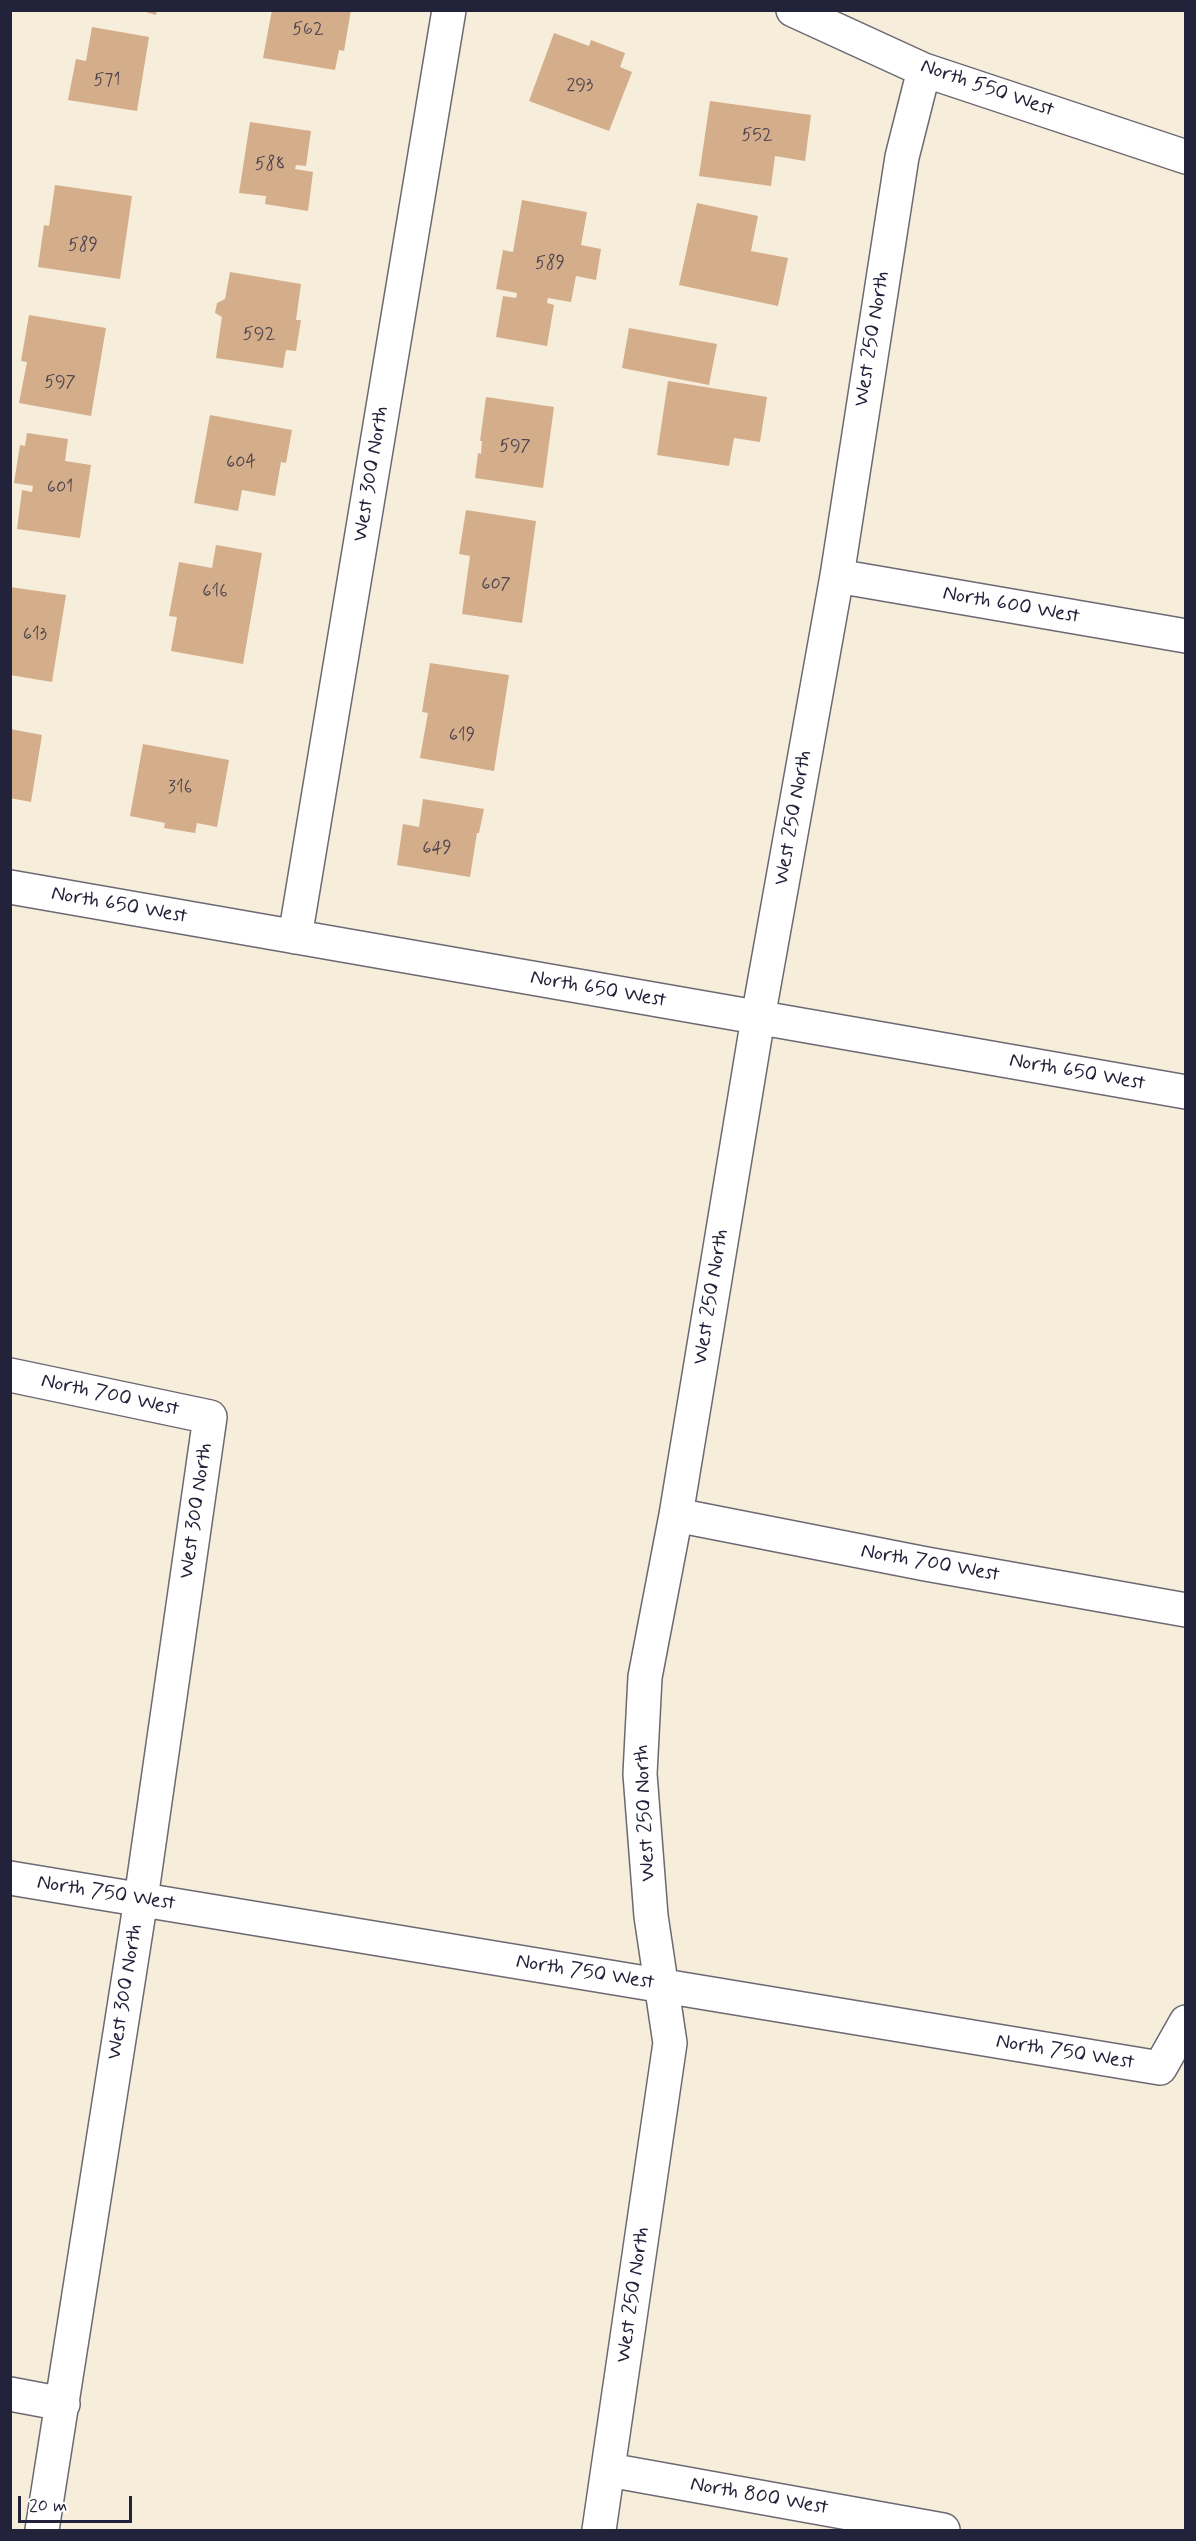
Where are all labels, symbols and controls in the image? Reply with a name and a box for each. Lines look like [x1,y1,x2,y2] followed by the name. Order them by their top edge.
[292,19,324,41] house number: 562
[917,54,1057,124] street label: North 550 West
[94,70,120,92] house number: 571
[567,75,593,97] house number: 293
[741,125,773,147] house number: 552
[255,154,285,176] house number: 588
[68,235,98,257] house number: 589
[535,253,565,275] house number: 589
[850,269,896,409] street label: West 250 North
[243,324,275,346] house number: 592
[44,372,76,394] house number: 597
[349,404,395,544] street label: West 300 North
[499,436,531,458] house number: 597
[226,452,256,474] house number: 604
[47,477,73,499] house number: 601
[481,574,511,596] house number: 607
[202,581,228,603] house number: 616
[941,582,1081,630] street label: North 600 West
[23,624,47,646] house number: 613
[449,725,475,747] house number: 619
[770,748,818,888] street label: West 250 North
[168,777,192,799] house number: 316
[422,838,452,860] house number: 649
[49,882,189,930] street label: North 650 West
[528,966,668,1014] street label: North 650 West
[1007,1049,1147,1097] street label: North 650 West
[689,1227,735,1367] street label: West 250 North
[39,1369,181,1423] street label: North 700 West
[175,1441,219,1581] street label: West 300 North
[859,1539,1001,1589] street label: North 700 West
[630,1744,662,1882] street label: West 250 North
[35,1871,177,1917] street label: North 750 West
[103,1922,149,2062] street label: West 300 North
[514,1950,656,1996] street label: North 750 West
[994,2030,1136,2076] street label: North 750 West
[612,2225,656,2365] street label: West 250 North
[688,2472,830,2522] street label: North 800 West
[21,2484,135,2522] scale bar
[29,2494,67,2518] text: 20 m

